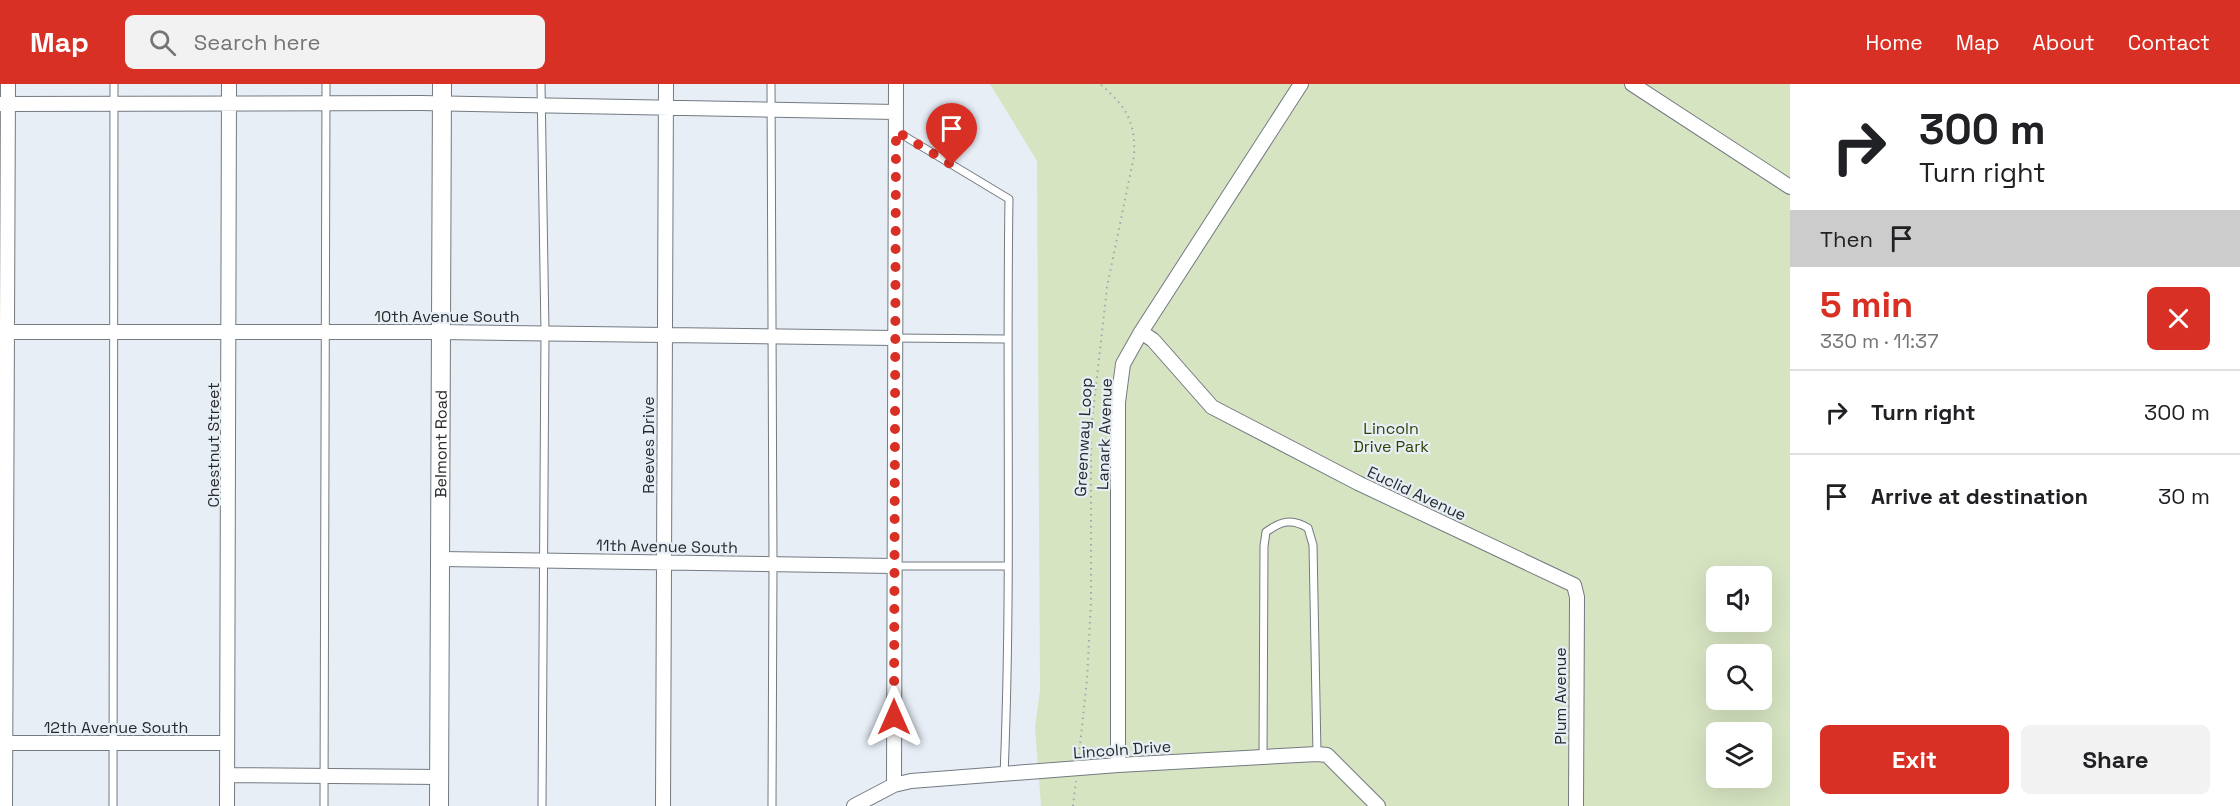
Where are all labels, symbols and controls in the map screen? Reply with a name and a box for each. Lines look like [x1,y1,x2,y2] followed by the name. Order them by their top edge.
[125,15,545,69] search box
[30,24,89,60] text: Map
[146,26,179,59] icon: search
[194,28,321,56] text: Search here
[1865,29,1923,56] text: Home
[1956,29,2000,56] text: Map
[2033,29,2095,56] text: About
[2128,29,2210,56] text: Contact
[926,103,977,165] pin
[1919,103,2046,156] text: 300 m
[1820,108,1898,186] icon: right
[935,112,968,145] icon: arrive
[1919,155,2046,190] text: Turn right
[1885,222,1918,255] icon: arrive
[1820,225,1873,253] text: Then
[1820,282,1913,328] text: 5 min
[2147,287,2210,350] button: close
[374,306,520,327] street label: 10th Avenue South
[1820,328,1938,354] text: 330 m · 11:37
[1070,377,1097,497] street label: Greenway Loop
[1092,378,1117,490] street label: Lanark Avenue
[203,383,224,508] street label: Chestnut Street
[430,390,452,498] street label: Belmont Road
[638,396,659,494] street label: Reeves Drive
[1820,396,1853,429] icon: right
[1871,398,1976,426] text: Turn right
[2144,398,2210,426] text: 300 m
[1353,418,1429,457] park label: Lincoln Drive Park
[1364,461,1470,526] street label: Euclid Avenue
[1820,480,1853,513] icon: arrive
[1871,482,2088,510] text: Arrive at destination
[2158,482,2210,510] text: 30 m
[596,535,738,558] street label: 11th Avenue South
[1706,566,1772,788] map controls
[1706,566,1772,632] button: sound
[1706,644,1772,710] button: search
[1550,647,1571,745] street label: Plum Avenue
[862,685,926,749] position arrow
[44,717,188,738] street label: 12th Avenue South
[1706,722,1772,788] button: layers
[1820,725,2009,794] button: Exit
[2021,725,2210,794] button: Share
[1072,736,1172,763] street label: Lincoln Drive

